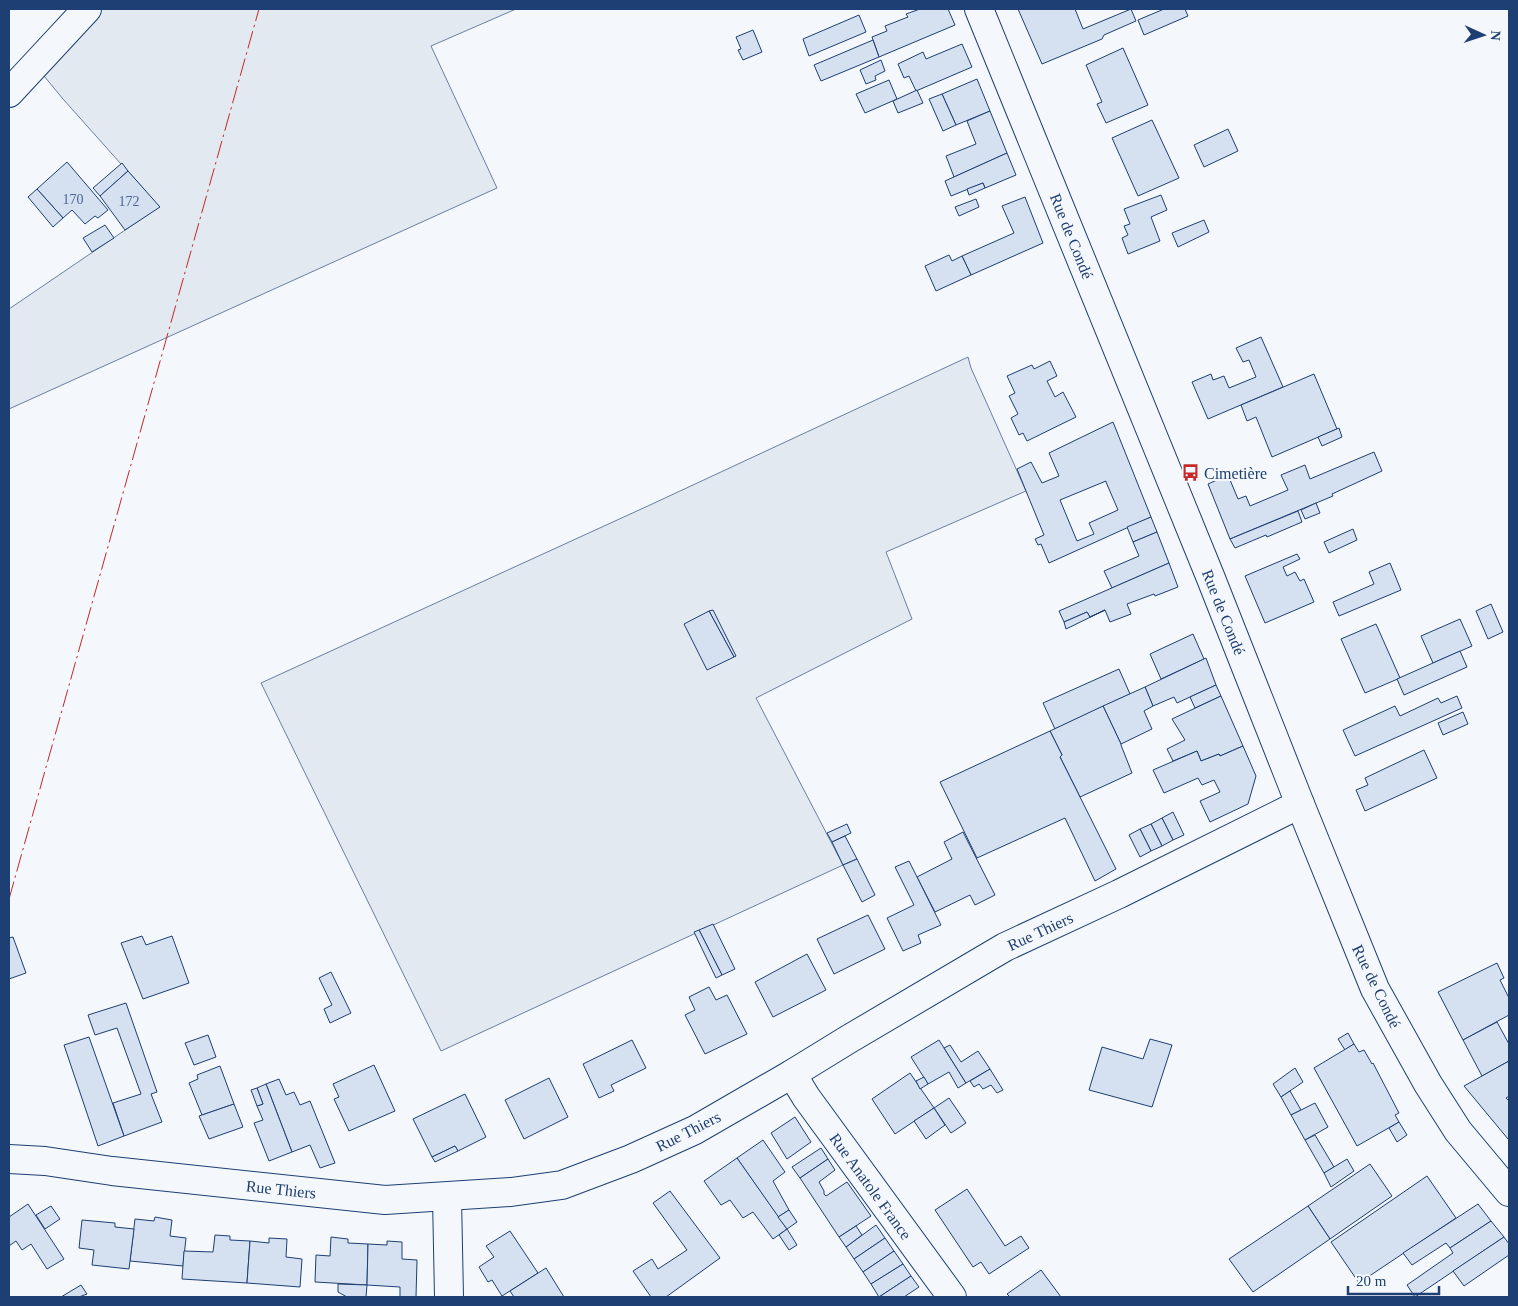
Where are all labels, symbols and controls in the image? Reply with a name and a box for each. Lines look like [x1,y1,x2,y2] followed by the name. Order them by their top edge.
[1458,10,1508,60] north arrow
[1488,30,1503,41] text: N
[1047,191,1096,281] street label: Rue de Condé
[63,192,84,207] house number: 170
[119,194,140,209] house number: 172
[1180,463,1200,483] bus stop icon: Cimetière
[1204,465,1267,482] place label: Cimetière
[1199,567,1248,657] street label: Rue de Condé
[1005,909,1076,954] street label: Rue Thiers
[1349,942,1404,1031] street label: Rue de Condé
[653,1108,723,1155] street label: Rue Thiers
[826,1130,915,1243] street label: Rue Anatole France
[245,1177,317,1202] street label: Rue Thiers
[1348,1264,1439,1296] scale bar
[1356,1273,1387,1289] text: 20 m

